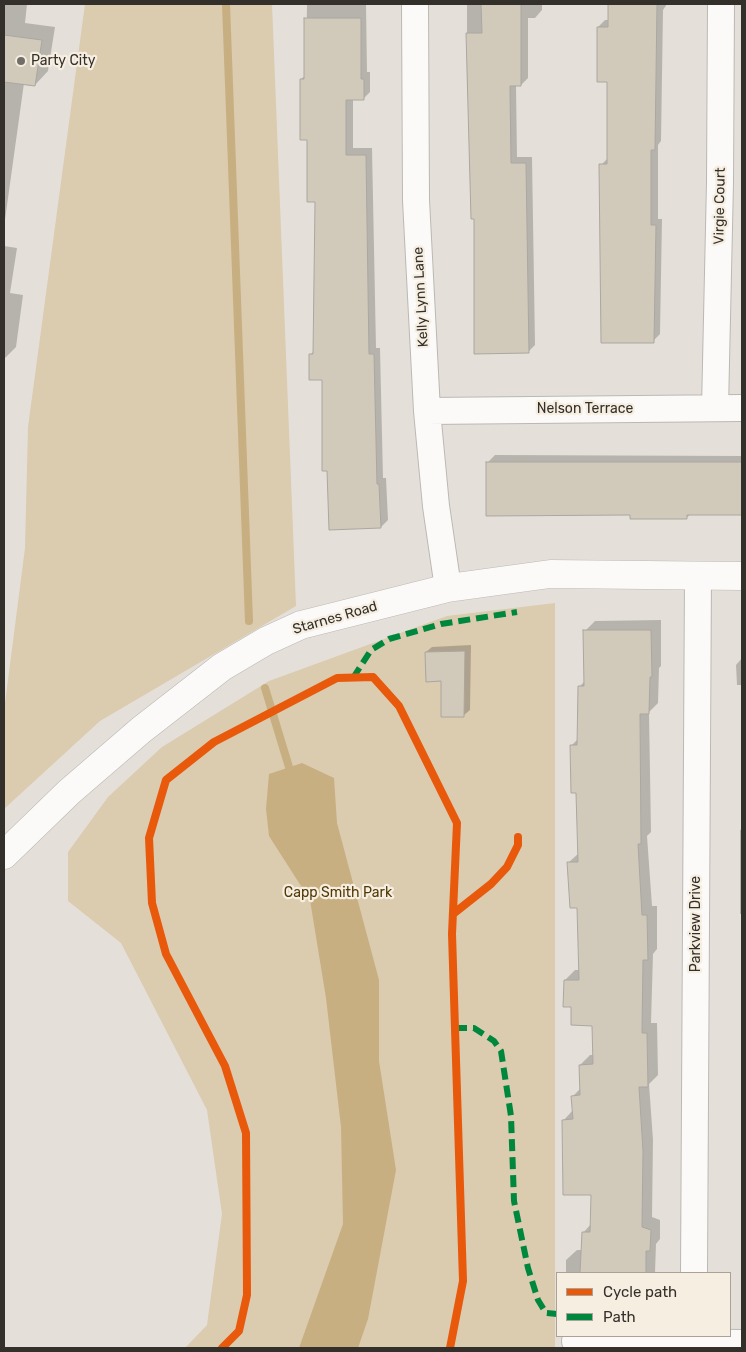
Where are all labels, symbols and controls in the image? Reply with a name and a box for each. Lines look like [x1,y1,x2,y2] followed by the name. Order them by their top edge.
[31,53,95,69] place label: Party City
[15,55,27,67] marker: Party City
[711,167,729,245] street label: Virgie Court
[410,246,432,348] street label: Kelly Lynn Lane
[537,401,633,417] street label: Nelson Terrace
[291,598,379,638] street label: Starnes Road
[688,876,704,972] street label: Parkview Drive
[284,885,392,901] park label: Capp Smith Park
[556,1272,731,1337] legend
[603,1283,677,1301] text: Cycle path
[603,1308,636,1326] text: Path

